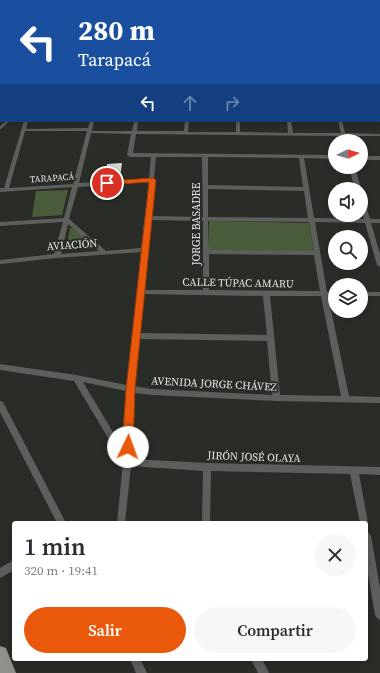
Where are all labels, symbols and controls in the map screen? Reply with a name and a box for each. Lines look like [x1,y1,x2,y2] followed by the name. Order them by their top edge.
[78,11,155,49] text: 280 m
[12,16,64,68] icon: left
[78,47,151,72] text: Tarapacá
[137,92,159,114] icon: left
[179,92,201,114] icon: ahead
[221,92,243,114] icon: right
[328,134,368,174] north arrow
[328,134,368,318] map controls
[90,166,124,200] pin
[29,170,75,186] street label: TARAPACÁ
[96,172,118,194] icon: arrive
[189,182,204,266] street label: JORGE BASADRE
[328,182,368,222] button: sound
[328,230,368,270] button: search
[46,236,98,254] street label: AVIACIÓN
[182,275,294,291] street label: CALLE TÚPAC AMARU
[328,278,368,318] button: layers
[151,373,277,395] street label: AVENIDA JORGE CHÁVEZ
[107,426,149,468] position arrow
[206,448,302,466] street label: JIRÓN JOSÉ OLAYA
[24,530,86,563] text: 1 min
[314,534,356,576] button: close
[24,562,98,579] text: 320 m · 19:41
[24,607,186,653] button: Salir
[194,607,356,653] button: Compartir

